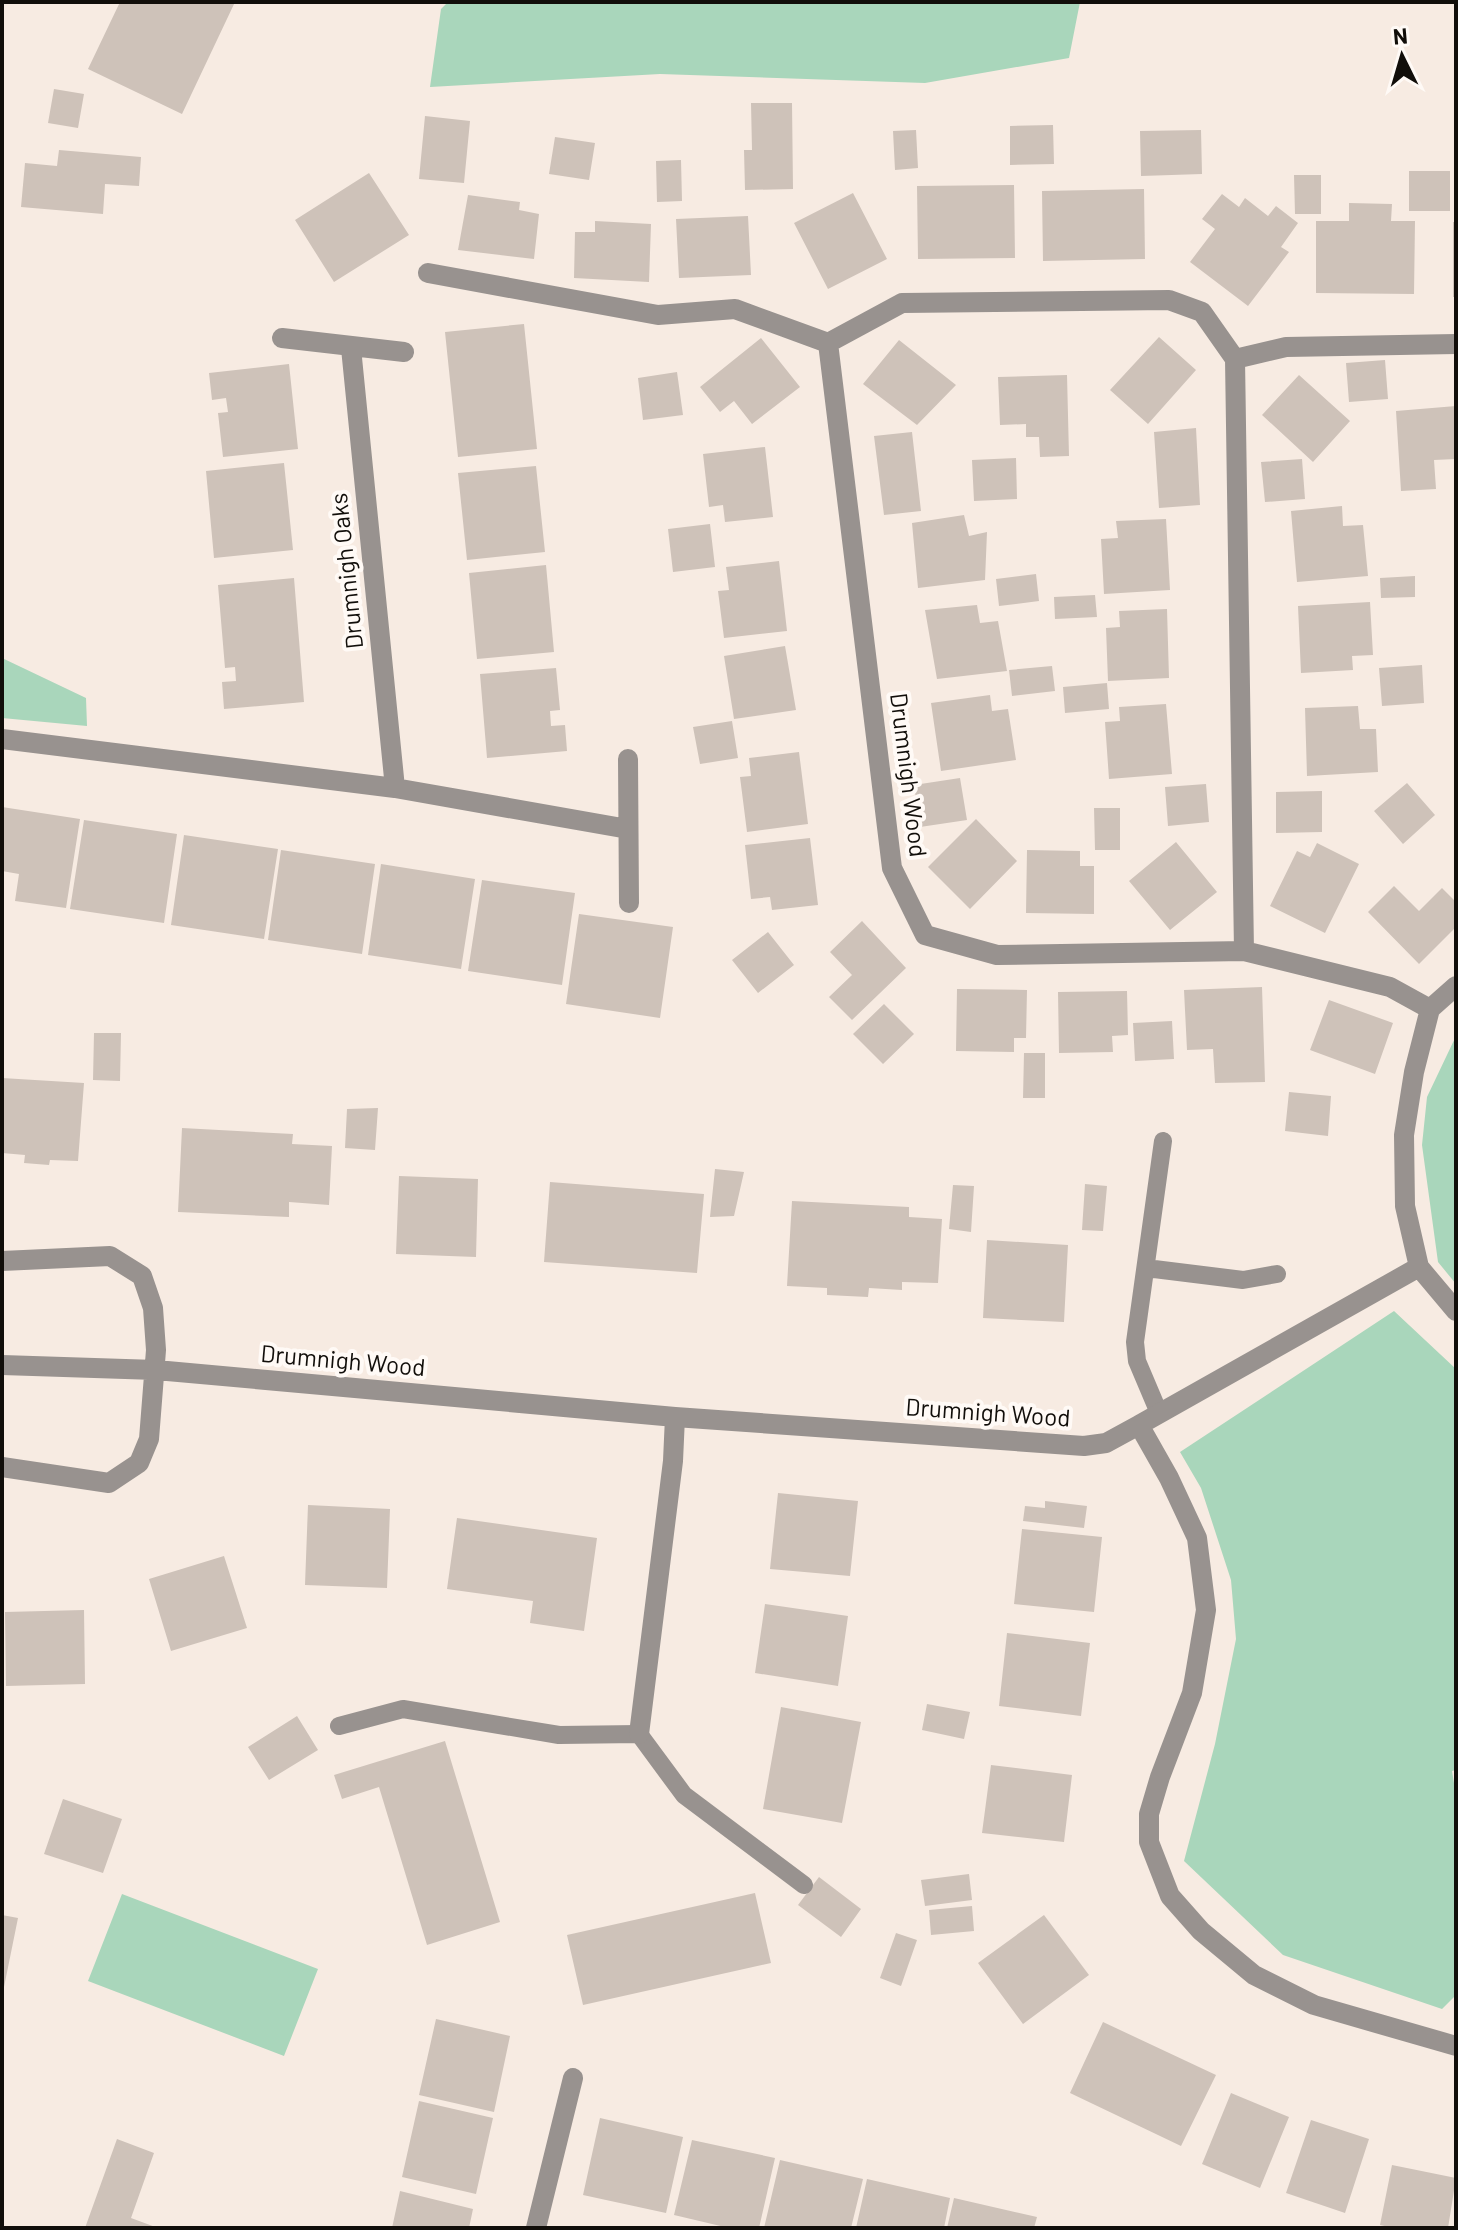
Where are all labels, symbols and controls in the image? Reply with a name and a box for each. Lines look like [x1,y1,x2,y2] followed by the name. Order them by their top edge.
[1362,16,1442,96] north arrow
[1392,21,1409,49] text: N
[323,492,368,650] street label: Drumnigh Oaks
[885,691,934,859] street label: Drumnigh Wood
[260,1338,427,1381] street label: Drumnigh Wood
[905,1391,1071,1432] street label: Drumnigh Wood

